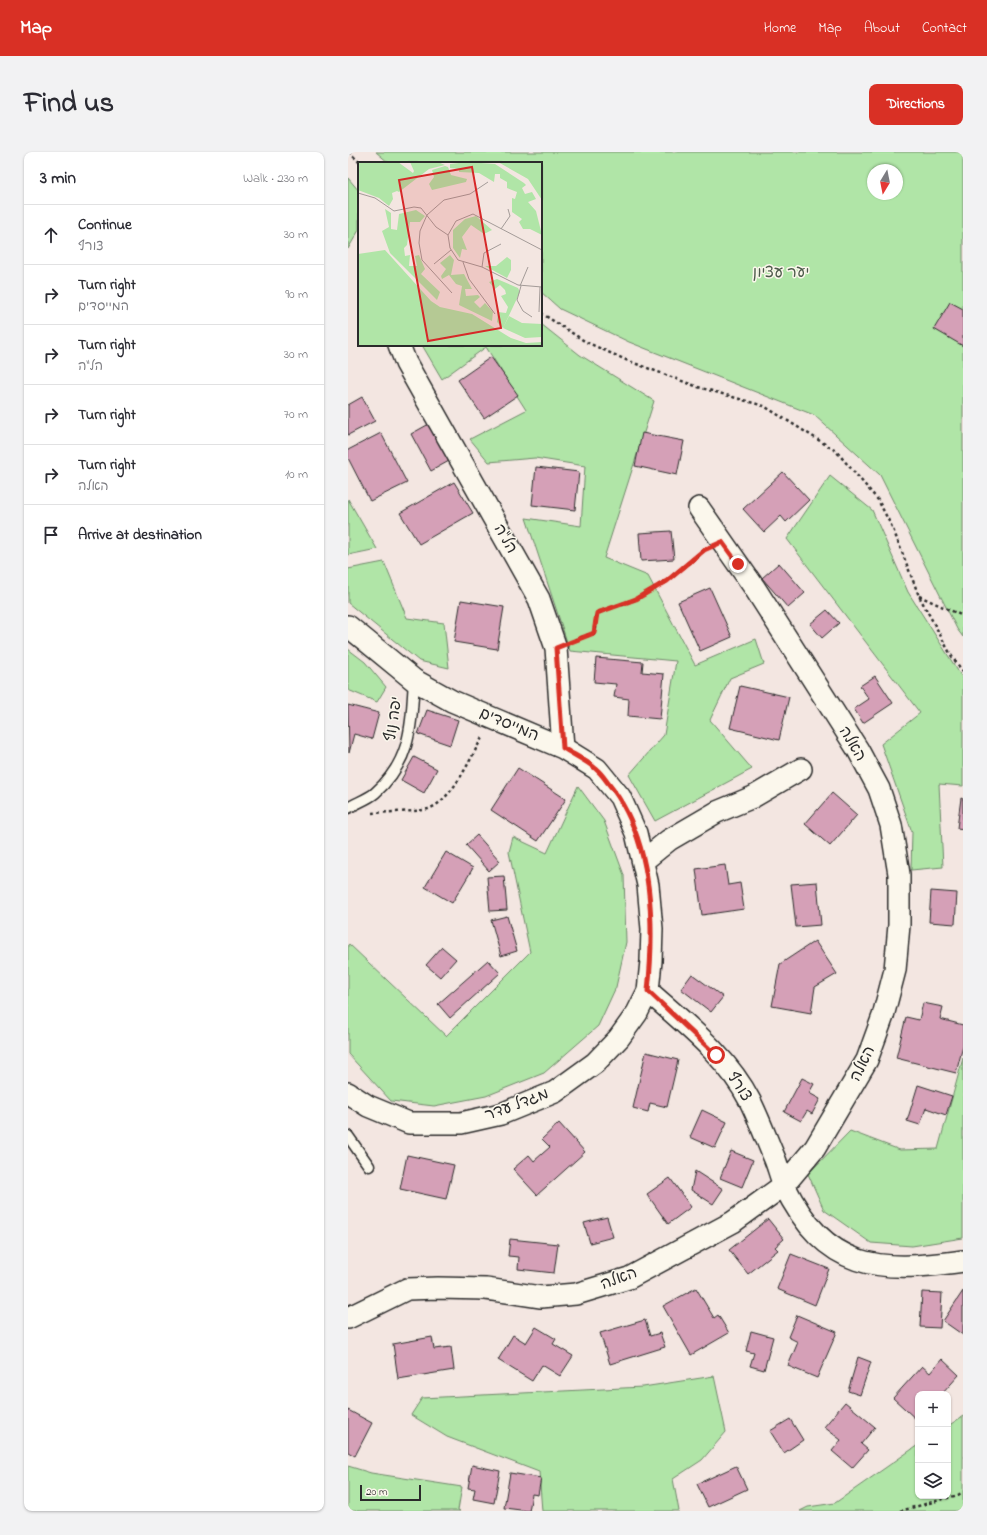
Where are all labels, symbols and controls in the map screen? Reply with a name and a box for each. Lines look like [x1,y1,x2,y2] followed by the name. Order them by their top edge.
[20,15,52,42] text: Map
[764,18,796,39] text: Home
[818,18,842,39] text: Map
[864,18,900,39] text: About
[922,18,967,39] text: Contact
[24,84,114,125] text: Find us
[869,84,963,125] button: Directions
[358,162,542,346] inset map
[867,164,903,200] north arrow
[40,166,76,191] text: 3 min
[243,169,308,188] text: Walk · 230 m
[78,214,132,236] text: Continue
[40,224,62,246] icon: ahead
[284,225,308,244] text: 30 m
[78,237,104,256] text: צורף
[753,261,809,285] park label: יער עציון
[78,274,136,296] text: Turn right
[40,284,62,306] icon: right
[285,285,308,304] text: 90 m
[78,297,129,316] text: המייסדים
[78,334,136,356] text: Turn right
[40,344,62,366] icon: right
[284,345,308,364] text: 30 m
[78,357,103,376] text: הל"ה
[40,404,62,426] icon: right
[78,404,136,426] text: Turn right
[284,405,308,424] text: 70 m
[78,454,136,476] text: Turn right
[40,464,62,486] icon: right
[285,465,308,484] text: 10 m
[78,477,109,496] text: האלה
[487,520,523,558] street label: הל"ה
[40,524,62,546] icon: arrive
[78,524,202,546] text: Arrive at destination
[729,555,747,573] route end
[379,695,409,743] street label: יפה נוף
[475,702,543,748] street label: המייסדים
[832,722,872,766] street label: האלה
[844,1042,882,1086] street label: האלה
[707,1046,725,1064] route start
[720,1067,758,1107] street label: צורף
[482,1082,552,1128] street label: מגדל עדר
[597,1261,641,1297] street label: האלה
[915,1391,951,1499] map controls
[915,1391,951,1427] button: +
[915,1427,951,1463] button: −
[915,1463,951,1499] button: layers
[360,1483,421,1502] scale bar
[366,1484,388,1500] text: 20 m

